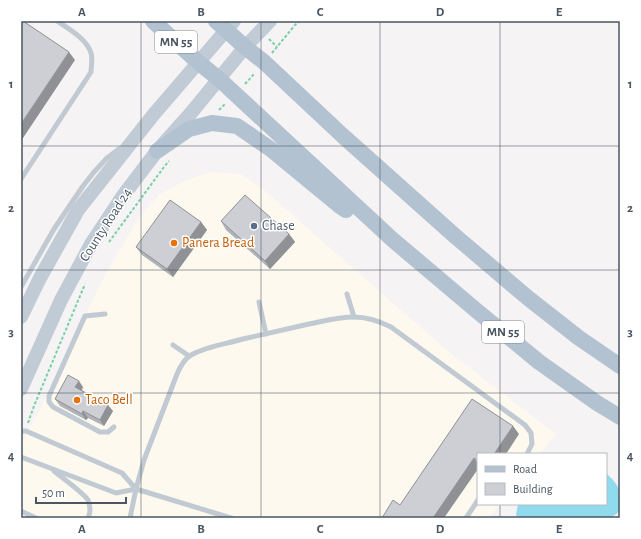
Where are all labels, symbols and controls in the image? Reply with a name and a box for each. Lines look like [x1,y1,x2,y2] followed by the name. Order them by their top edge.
[78,6,86,19] text: A
[197,6,205,19] text: B
[317,6,324,19] text: C
[436,6,445,19] text: D
[556,6,563,19] text: E
[155,31,197,53] road number: MN 55
[9,78,13,91] text: 1
[628,78,632,91] text: 1
[77,186,135,264] street label: County Road 24
[8,202,14,215] text: 2
[627,202,633,215] text: 2
[262,219,295,233] place label: Chase
[249,221,259,231] marker: Chase
[182,236,254,250] place label: Panera Bread
[169,238,179,248] marker: Panera Bread
[482,321,524,343] road number: MN 55
[8,326,14,339] text: 3
[627,326,633,339] text: 3
[85,393,133,407] place label: Taco Bell
[72,395,82,405] marker: Taco Bell
[8,450,15,463] text: 4
[627,450,634,463] text: 4
[477,453,607,505] legend
[513,463,537,475] text: Road
[36,479,126,505] scale bar
[513,483,553,495] text: Building
[42,487,65,499] text: 50 m
[78,523,86,536] text: A
[197,523,205,536] text: B
[317,523,324,536] text: C
[436,523,445,536] text: D
[556,523,563,536] text: E

